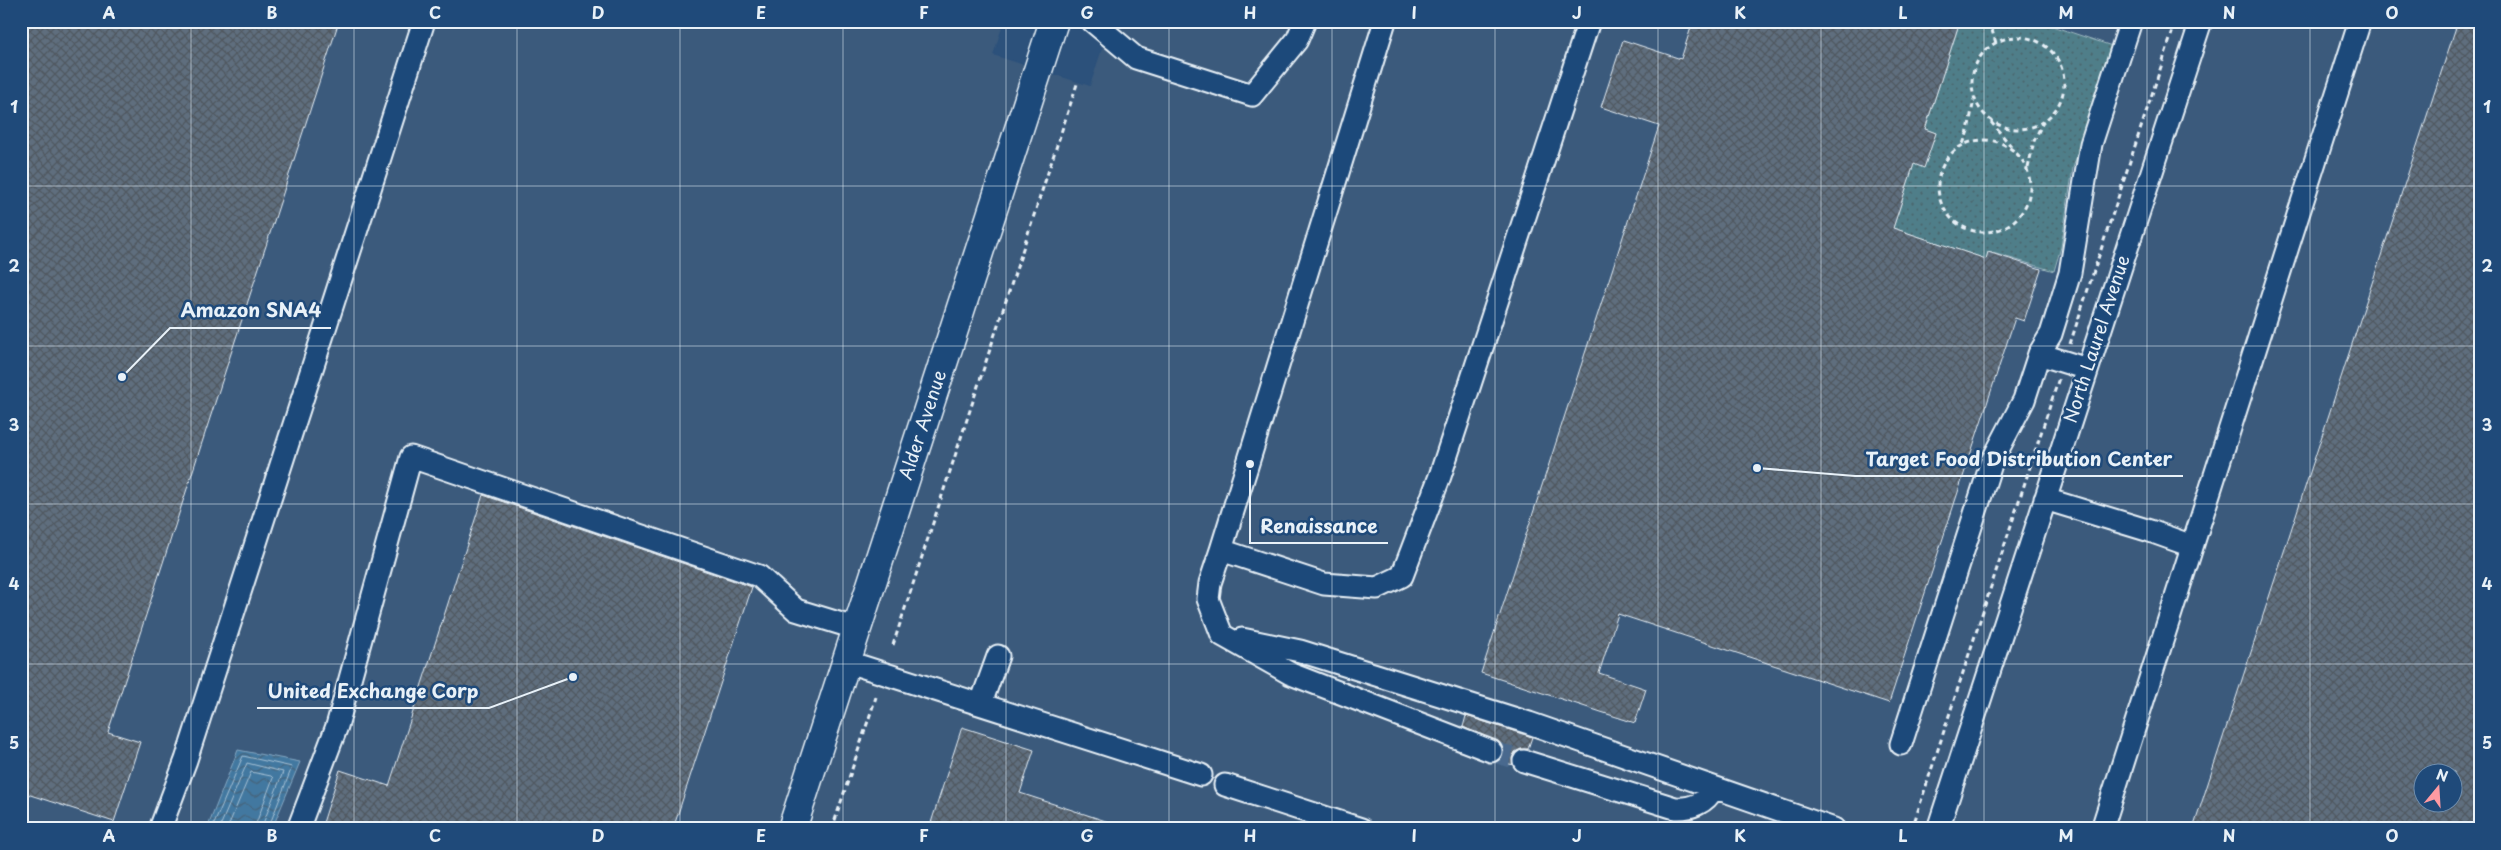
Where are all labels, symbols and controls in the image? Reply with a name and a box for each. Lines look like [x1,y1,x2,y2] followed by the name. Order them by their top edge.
[103,0,116,24] text: A
[267,0,278,24] text: B
[429,0,441,24] text: C
[592,0,604,24] text: D
[756,0,766,24] text: E
[919,0,929,24] text: F
[1080,0,1094,24] text: G
[1244,0,1256,24] text: H
[1411,0,1417,24] text: I
[1572,0,1582,24] text: J
[1734,0,1746,24] text: K
[1898,0,1908,24] text: L
[2058,0,2074,24] text: M
[2223,0,2235,24] text: N
[2386,0,2399,24] text: O
[10,94,18,118] text: 1
[2483,94,2491,118] text: 1
[2056,251,2136,426] street label: North Laurel Avenue
[8,253,20,277] text: 2
[2481,253,2493,277] text: 2
[170,294,331,328] callout: Amazon SNA4
[181,295,321,323] text: Amazon SNA4
[891,366,952,483] street label: Alder Avenue
[9,412,19,436] text: 3
[2482,412,2492,436] text: 3
[1855,442,2183,476] callout: Target Food Distribution Center
[1866,444,2173,472] text: Target Food Distribution Center
[1250,509,1388,543] callout: Renaissance
[1260,511,1378,539] text: Renaissance
[9,571,20,595] text: 4
[2482,571,2493,595] text: 4
[257,674,489,708] callout: United Exchange Corp
[268,676,479,704] text: United Exchange Corp
[9,730,19,754] text: 5
[2482,730,2492,754] text: 5
[2414,762,2464,812] north arrow
[2434,763,2451,787] text: N
[103,823,116,847] text: A
[267,823,278,847] text: B
[429,823,441,847] text: C
[592,823,604,847] text: D
[756,823,766,847] text: E
[919,823,929,847] text: F
[1080,823,1094,847] text: G
[1244,823,1256,847] text: H
[1411,823,1417,847] text: I
[1572,823,1582,847] text: J
[1734,823,1746,847] text: K
[1898,823,1908,847] text: L
[2058,823,2074,847] text: M
[2223,823,2235,847] text: N
[2386,823,2399,847] text: O

